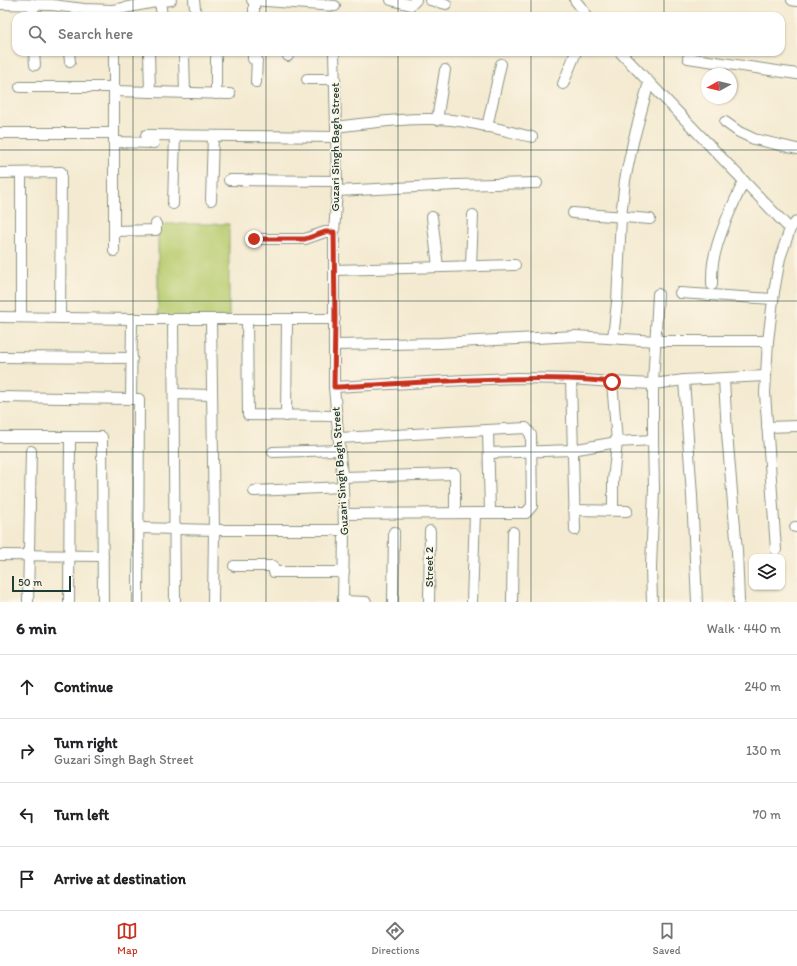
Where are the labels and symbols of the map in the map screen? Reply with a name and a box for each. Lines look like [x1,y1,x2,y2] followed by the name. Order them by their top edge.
[701,68,737,104] north arrow
[328,82,342,212] street label: Guzari Singh Bagh Street
[245,230,263,248] route end
[603,373,621,391] route start
[328,406,351,536] street label: Guzari Singh Bagh Street
[422,546,436,587] street label: Street 2
[12,574,71,593] scale bar

